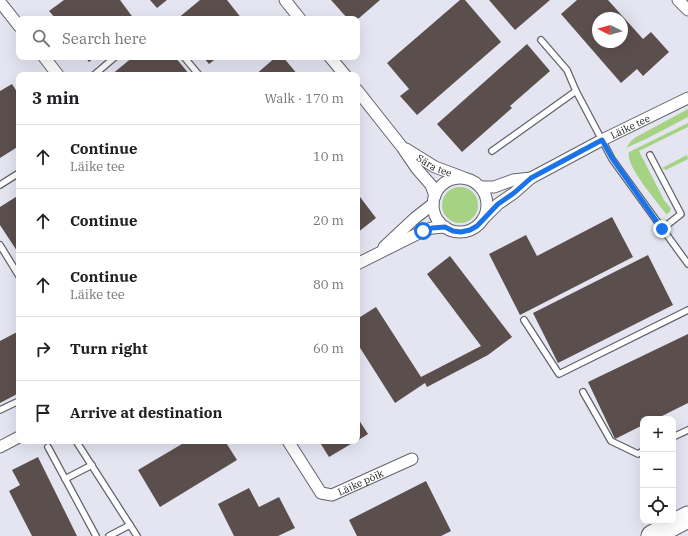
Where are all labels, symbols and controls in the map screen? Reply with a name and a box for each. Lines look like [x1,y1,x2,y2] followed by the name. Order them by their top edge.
[592,12,628,48] north arrow
[16,16,360,60] search box
[30,27,52,49] icon: search
[62,29,147,48] text: Search here
[32,87,80,109] text: 3 min
[265,90,344,107] text: Walk · 170 m
[608,111,652,141] street label: Läike tee
[70,139,137,158] text: Continue
[32,146,54,168] icon: ahead
[313,148,344,165] text: 10 m
[415,151,454,179] street label: Sära tee
[70,158,125,175] text: Läike tee
[32,210,54,232] icon: ahead
[70,211,137,230] text: Continue
[313,212,344,229] text: 20 m
[653,220,671,238] route end
[414,222,432,240] route start
[70,267,137,286] text: Continue
[32,274,54,296] icon: ahead
[313,276,344,293] text: 80 m
[70,286,125,303] text: Läike tee
[32,338,54,360] icon: right
[70,339,148,358] text: Turn right
[313,340,344,357] text: 60 m
[32,402,54,424] icon: arrive
[70,403,222,422] text: Arrive at destination
[640,416,676,524] map controls
[640,416,676,452] button: +
[640,452,676,488] button: −
[336,466,386,498] street label: Läike põik
[640,488,676,524] button: locate

